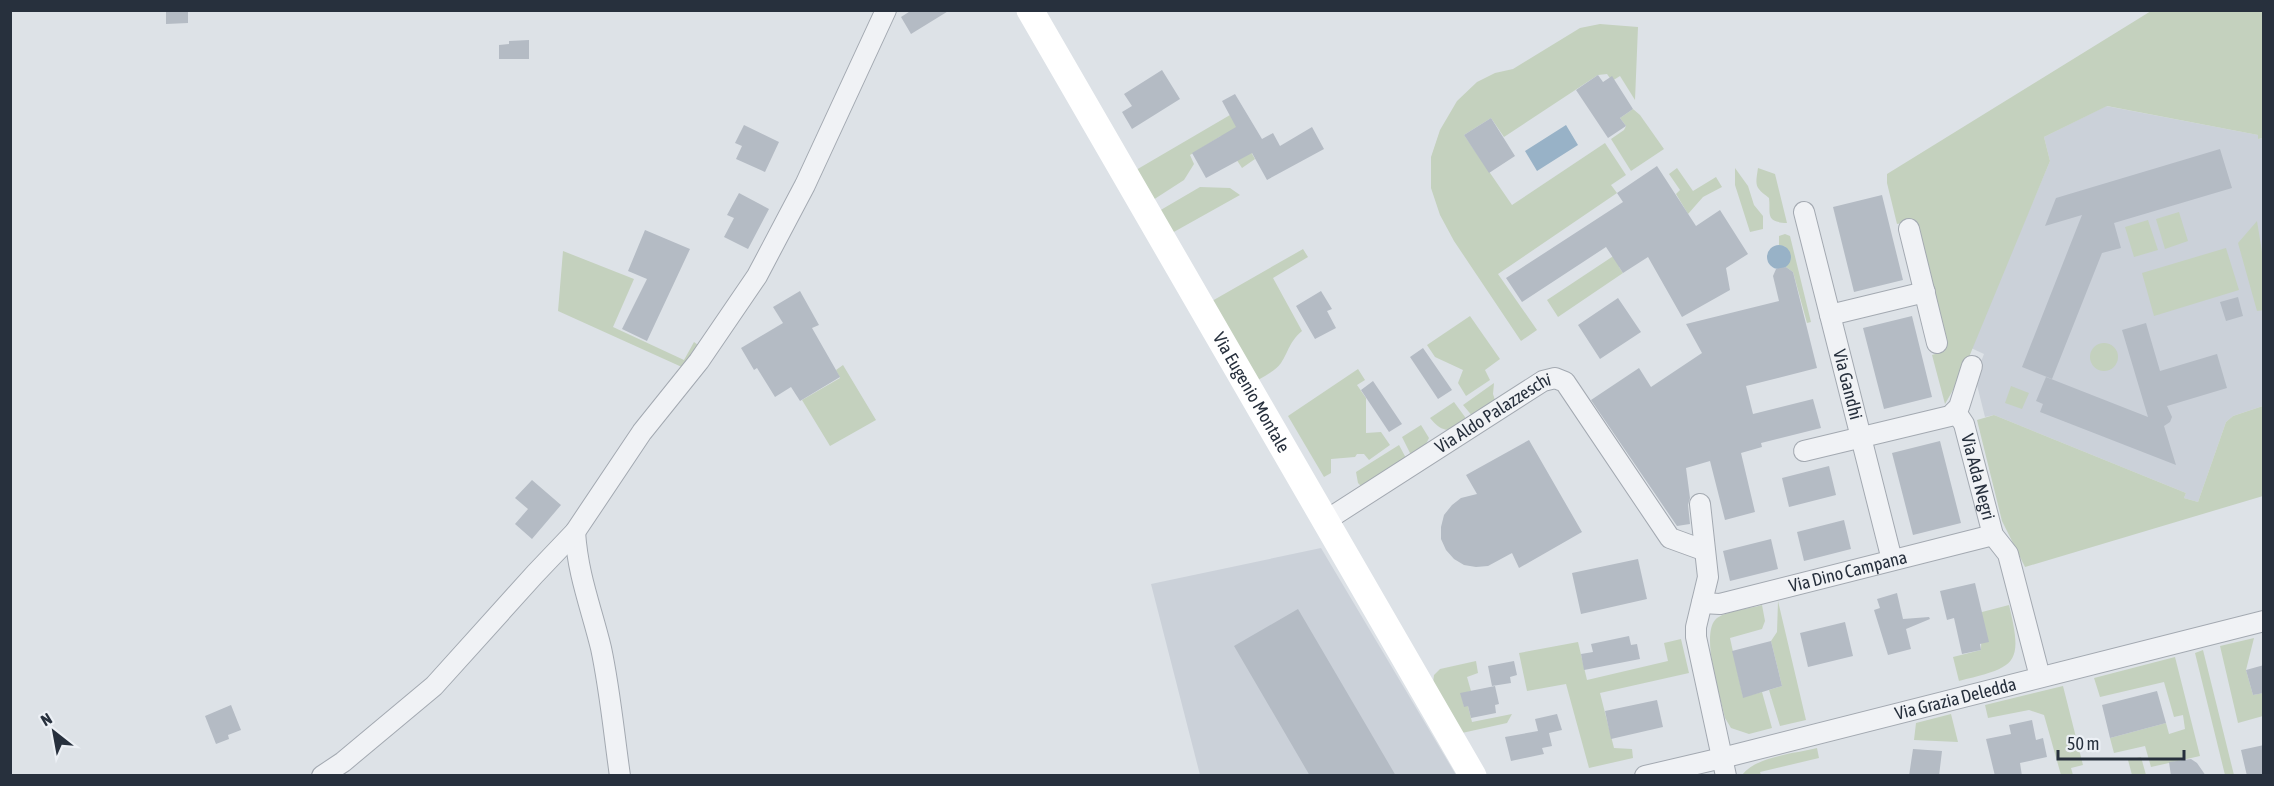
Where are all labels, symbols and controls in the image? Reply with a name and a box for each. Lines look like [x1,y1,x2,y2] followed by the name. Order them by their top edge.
[1209,329,1295,456] street label: Via Eugenio Montale
[1829,347,1867,422] street label: Via Gandhi
[1431,368,1553,457] street label: Via Aldo Palazzeschi
[1957,431,2000,522] street label: Via Ada Negri
[1786,546,1909,596] street label: Via Dino Campana
[1892,673,2018,724] street label: Via Grazia Deledda
[24,702,84,762] north arrow
[38,709,55,729] text: N
[2058,723,2184,761] scale bar
[2067,733,2099,754] text: 50 m

